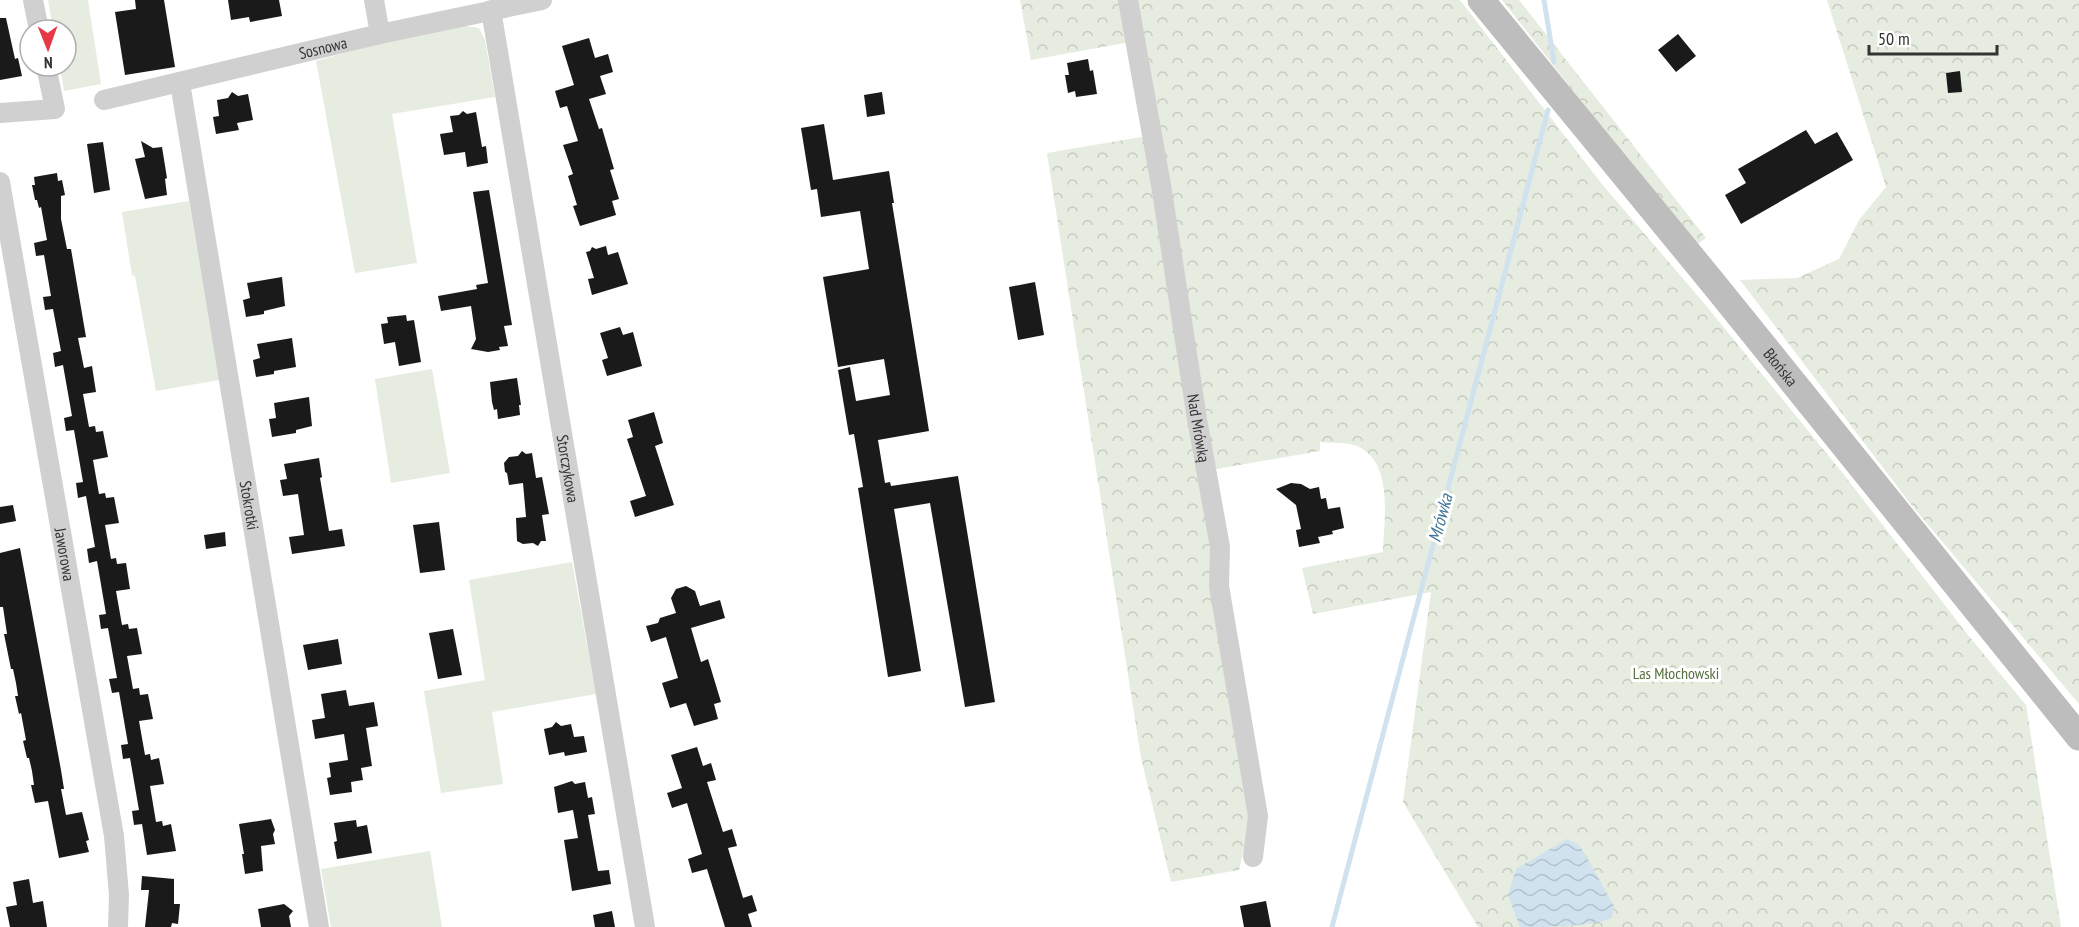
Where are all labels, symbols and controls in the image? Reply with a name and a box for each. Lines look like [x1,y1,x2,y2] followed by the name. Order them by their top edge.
[18,18,78,78] north arrow
[1869,18,1996,56] scale bar
[1878,27,1910,50] text: 50 m
[297,32,349,63] street label: Sosnowa
[44,53,53,73] text: N
[1759,344,1802,390] street label: Błońska
[1183,393,1215,464] street label: Nad Mrówką
[552,433,584,504] street label: Storczykowa
[236,479,263,531] street label: Stokrotki
[1423,491,1458,545] water label: Mrówka
[50,525,79,582] street label: Jaworowa
[1633,663,1719,683] park label: Las Młochowski

